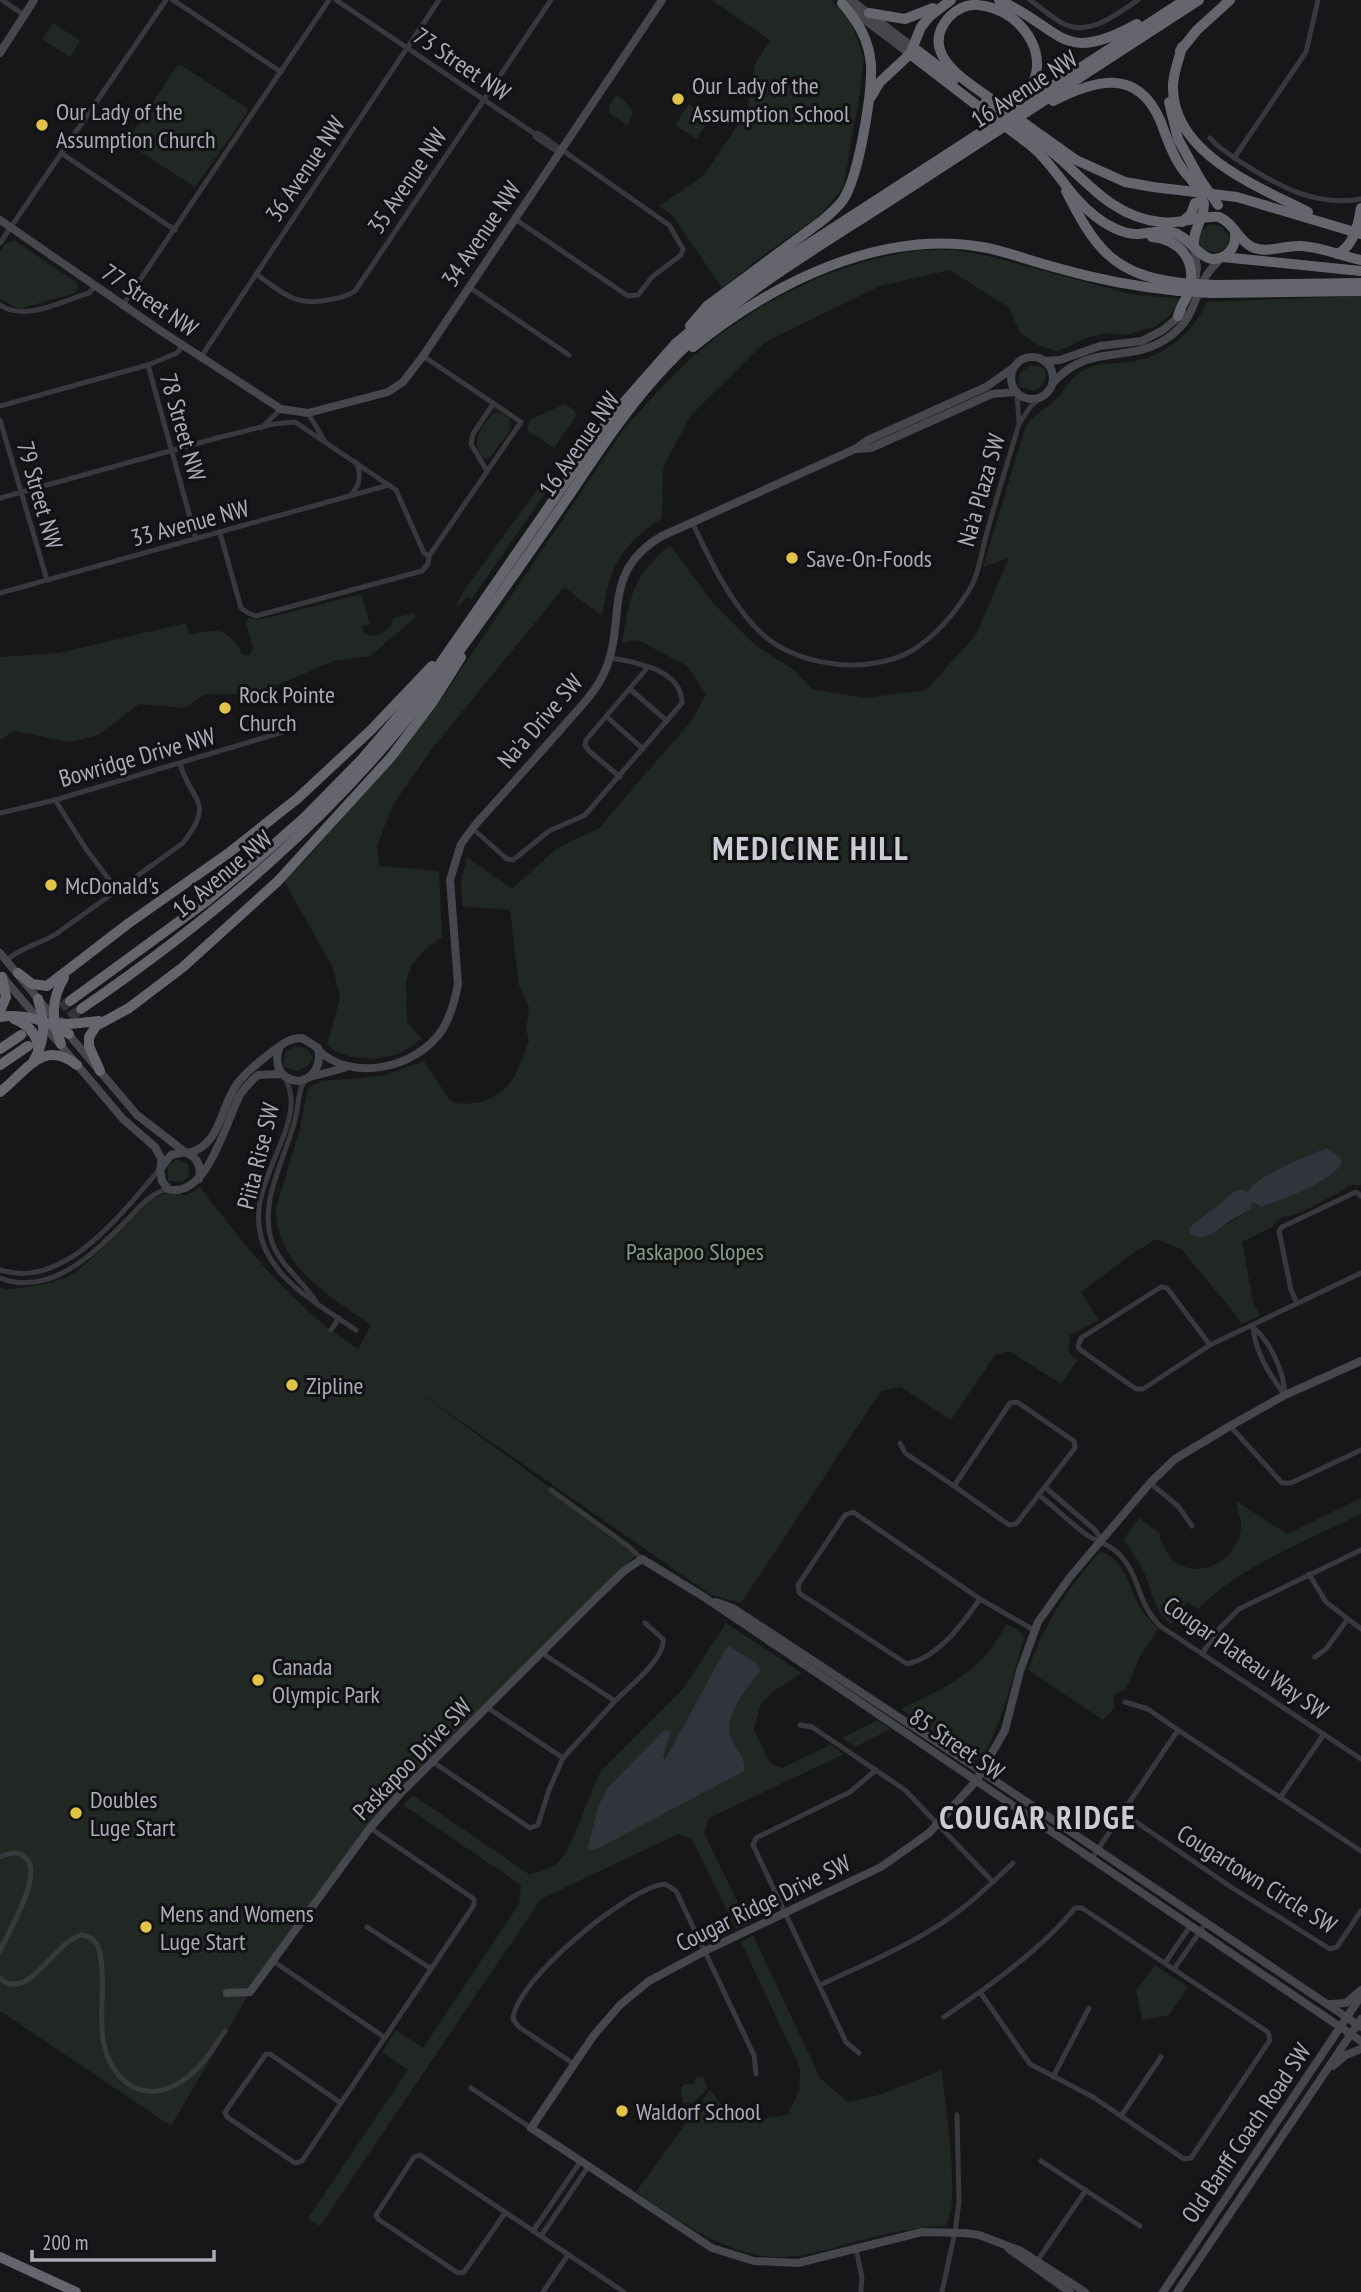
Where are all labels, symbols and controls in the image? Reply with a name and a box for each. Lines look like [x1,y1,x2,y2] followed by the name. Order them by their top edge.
[408,20,516,108] street label: 73 Street NW
[965,43,1083,135] street label: 16 Avenue NW
[692,70,850,129] place label: Our Lady of the Assumption School
[670,91,686,107] marker: Our Lady of the Assumption School
[56,96,216,155] place label: Our Lady of the Assumption Church
[258,110,352,228] street label: 36 Avenue NW
[34,117,50,133] marker: Our Lady of the Assumption Church
[360,122,454,240] street label: 35 Avenue NW
[434,175,528,293] street label: 34 Avenue NW
[96,257,204,343] street label: 77 Street NW
[153,370,213,484] street label: 78 Street NW
[532,386,626,502] street label: 16 Avenue NW
[950,430,1012,550] street label: Na'a Plaza SW
[10,438,70,552] street label: 79 Street NW
[128,492,252,554] street label: 33 Avenue NW
[806,543,932,574] place label: Save-On-Foods
[784,550,800,566] marker: Save-On-Foods
[491,667,589,775] street label: Na'a Drive SW
[239,679,335,738] place label: Rock Pointe Church
[217,700,233,716] marker: Rock Pointe Church
[55,720,219,794] street label: Bowridge Drive NW
[166,823,278,925] street label: 16 Avenue NW
[712,827,910,869] district label: MEDICINE HILL
[65,870,159,901] place label: McDonald's
[43,877,59,893] marker: McDonald's
[230,1099,286,1213] street label: Piita Rise SW
[626,1236,764,1267] park label: Paskapoo Slopes
[306,1370,363,1401] place label: Zipline
[284,1377,300,1393] marker: Zipline
[1157,1590,1335,1726] street label: Cougar Plateau Way SW
[272,1651,381,1710] place label: Canada Olympic Park
[250,1672,266,1688] marker: Canada Olympic Park
[346,1691,478,1827] street label: Paskapoo Drive SW
[904,1701,1010,1787] street label: 85 Street SW
[90,1784,176,1843] place label: Doubles Luge Start
[939,1796,1137,1838] district label: COUGAR RIDGE
[68,1805,84,1821] marker: Doubles Luge Start
[1171,1817,1343,1941] street label: Cougartown Circle SW
[671,1847,855,1959] street label: Cougar Ridge Drive SW
[160,1898,314,1957] place label: Mens and Womens Luge Start
[138,1919,154,1935] marker: Mens and Womens Luge Start
[1174,2037,1318,2229] street label: Old Banff Coach Road SW
[636,2096,761,2127] place label: Waldorf School
[614,2103,630,2119] marker: Waldorf School
[32,2218,214,2262] scale bar
[42,2229,88,2256] text: 200 m

